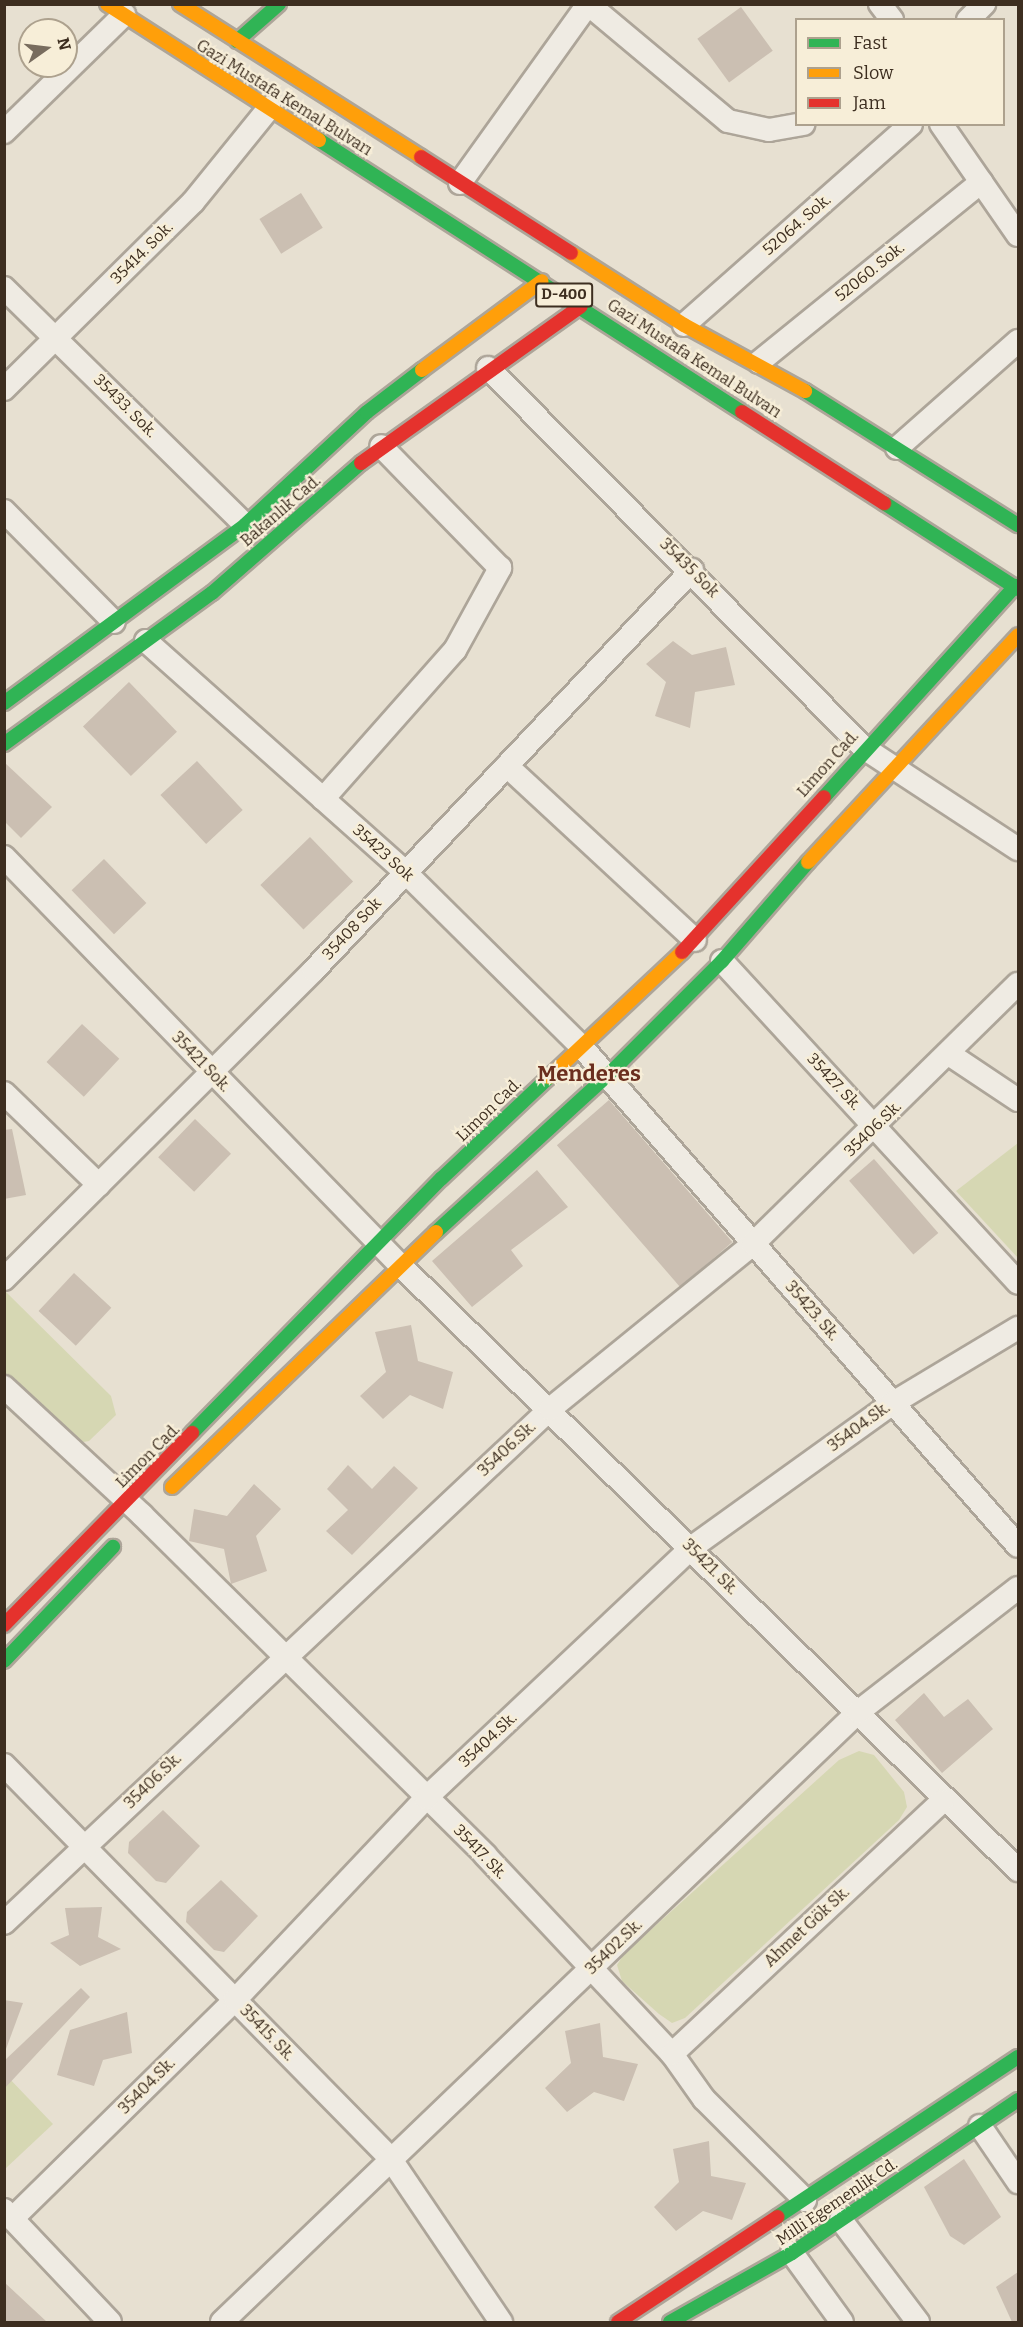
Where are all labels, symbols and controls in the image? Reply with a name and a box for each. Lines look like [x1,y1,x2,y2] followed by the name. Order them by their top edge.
[18,18,78,78] north arrow
[795,18,1005,126] legend
[853,32,888,54] text: Fast
[53,36,75,52] text: N
[193,36,375,160] street label: Gazi Mustafa Kemal Bulvarı
[853,62,893,84] text: Slow
[853,92,886,114] text: Jam
[759,190,835,260] street label: 52064. Sok.
[107,218,177,288] street label: 35414. Sok.
[831,238,909,306] street label: 52060. Sok.
[534,283,594,307] road number: D-400
[603,295,785,423] street label: Gazi Mustafa Kemal Bulvarı
[89,370,161,442] street label: 35433. Sok.
[237,471,325,551] street label: Bakanlık Cad.
[656,535,722,601] street label: 35435 Sok
[793,727,863,801] street label: Limon Cad.
[348,821,418,885] street label: 35423 Sok
[318,894,386,964] street label: 35408 Sok
[168,1028,234,1096] street label: 35421 Sok.
[803,1050,865,1114] street label: 35427. Sk.
[537,1061,641,1087] district label: Menderes
[453,1074,525,1146] street label: Limon Cad.
[840,1097,906,1161] street label: 35406.Sk.
[781,1277,843,1345] street label: 35423. Sk.
[824,1398,894,1456] street label: 35404.Sk.
[474,1417,540,1481] street label: 35406.Sk.
[112,1420,184,1492] street label: Limon Cad.
[678,1535,742,1599] street label: 35421. Sk.
[455,1708,521,1772] street label: 35404.Sk.
[120,1749,186,1813] street label: 35406.Sk.
[449,1821,511,1883] street label: 35417. Sk.
[760,1883,854,1971] street label: Ahmet Gök Sk.
[582,1915,646,1979] street label: 35402.Sk.
[236,2001,298,2065] street label: 35415. Sk.
[115,2054,179,2118] street label: 35404.Sk.
[773,2154,901,2250] street label: Milli Egemenlik Cd.

